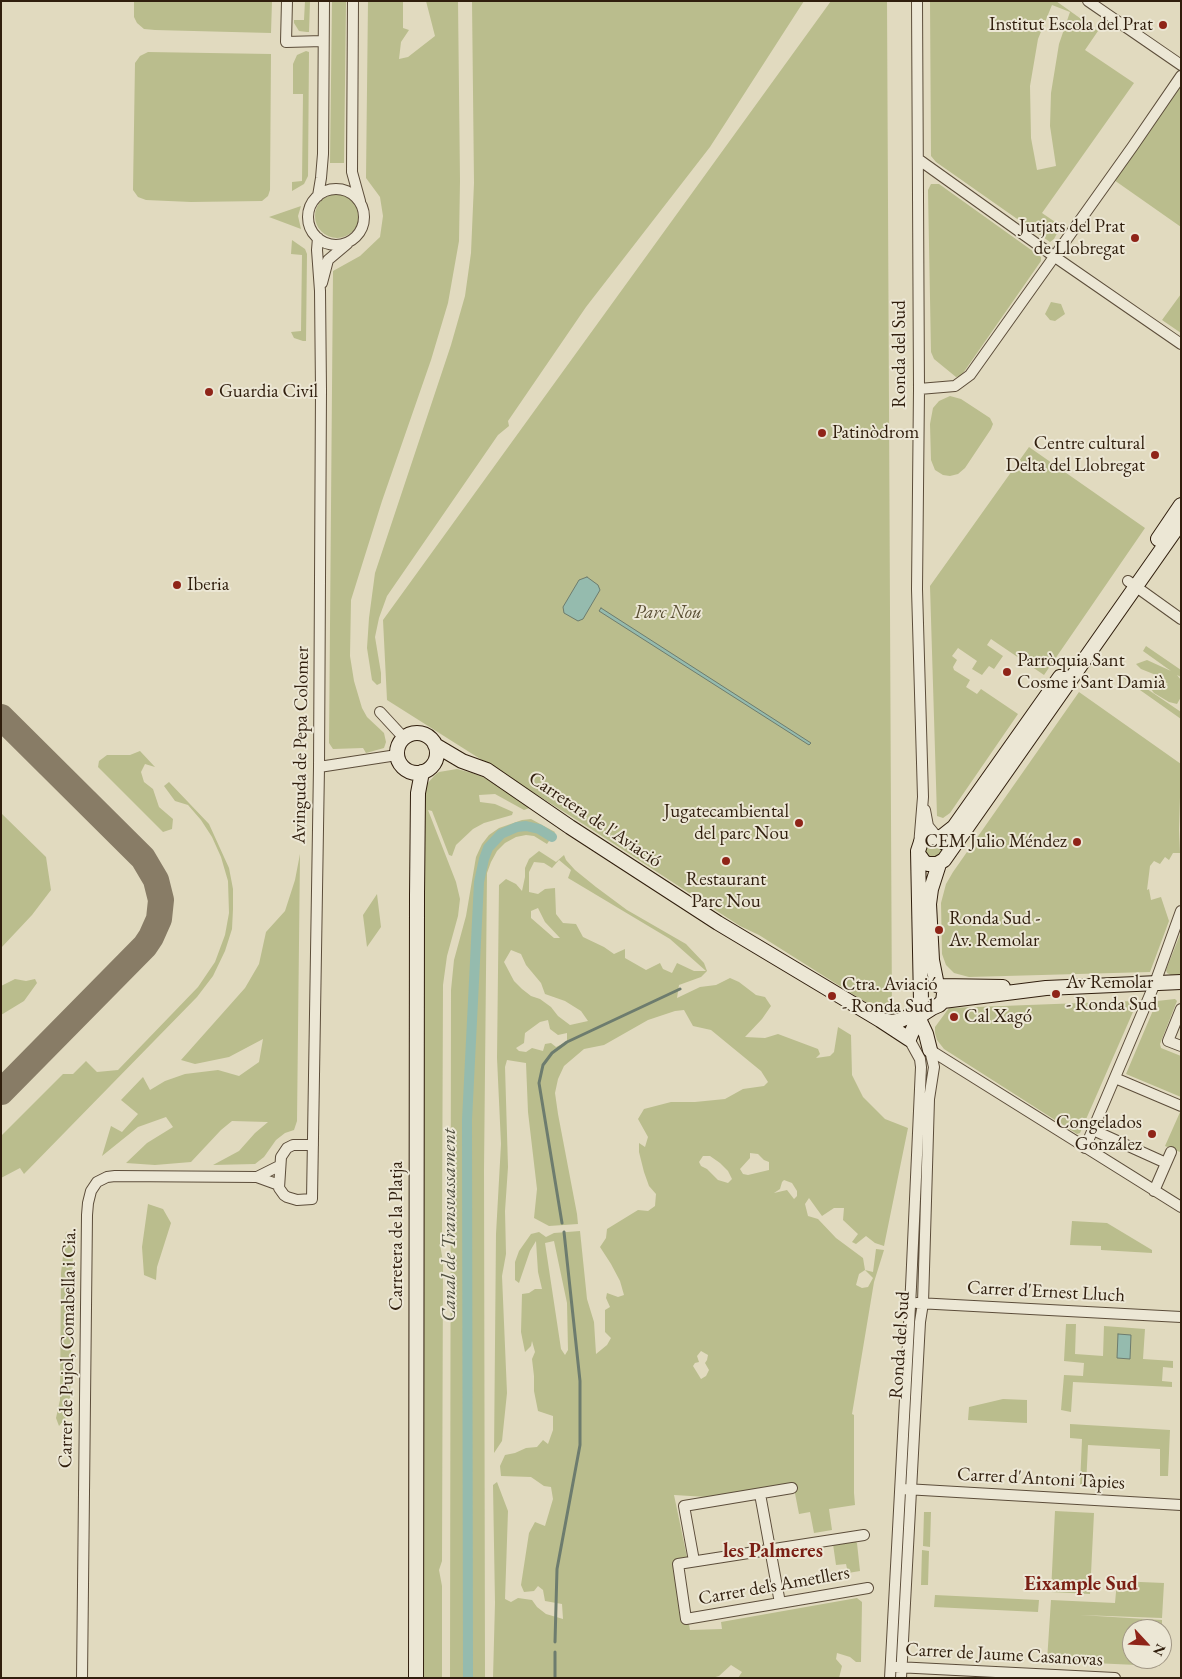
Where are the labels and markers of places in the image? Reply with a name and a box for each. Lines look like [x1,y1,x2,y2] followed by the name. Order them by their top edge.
[989,14,1153,36] place label: Institut Escola del Prat
[1157,19,1169,31] marker: Institut Escola del Prat
[1019,216,1125,260] place label: Jutjats del Prat de Llobregat
[1129,232,1141,244] marker: Jutjats del Prat de Llobregat
[219,381,318,403] place label: Guardia Civil
[203,386,215,398] marker: Guardia Civil
[832,422,919,444] place label: Patinòdrom
[816,427,828,439] marker: Patinòdrom
[1006,433,1145,477] place label: Centre cultural Delta del Llobregat
[1149,449,1161,461] marker: Centre cultural Delta del Llobregat
[187,574,229,596] place label: Iberia
[171,579,183,591] marker: Iberia
[1017,650,1166,694] place label: Parròquia Sant Cosme i Sant Damià
[1001,666,1013,678] marker: Parròquia Sant Cosme i Sant Damià
[664,801,789,845] place label: Jugatecambiental del parc Nou
[793,817,805,829] marker: Jugatecambiental del parc Nou
[925,831,1067,853] place label: CEM Julio Méndez
[1071,836,1083,848] marker: CEM Julio Méndez
[720,855,732,867] marker: Restaurant Parc Nou
[686,869,766,913] place label: Restaurant Parc Nou
[949,908,1040,952] place label: Ronda Sud - Av. Remolar
[933,924,945,936] marker: Ronda Sud - Av. Remolar
[1066,972,1157,1016] place label: Av Remolar - Ronda Sud
[842,974,938,1018] place label: Ctra. Aviació - Ronda Sud
[1050,988,1062,1000] marker: Av Remolar - Ronda Sud
[826,990,838,1002] marker: Ctra. Aviació - Ronda Sud
[964,1006,1032,1028] place label: Cal Xagó
[948,1011,960,1023] marker: Cal Xagó
[1056,1112,1142,1156] place label: Congelados González
[1146,1128,1158,1140] marker: Congelados González

